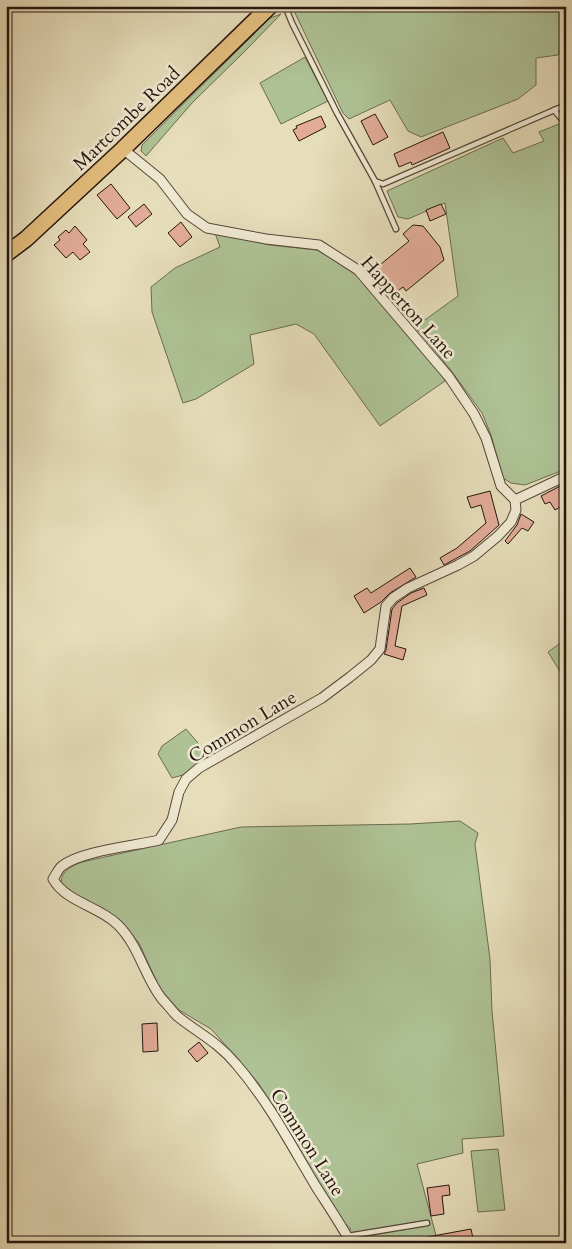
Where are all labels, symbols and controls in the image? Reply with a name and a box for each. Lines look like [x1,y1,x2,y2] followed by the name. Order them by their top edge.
[67,61,186,177] street label: Martcombe Road
[355,250,462,365] street label: Happerton Lane
[183,684,302,769] street label: Common Lane
[264,1084,351,1201] street label: Common Lane

